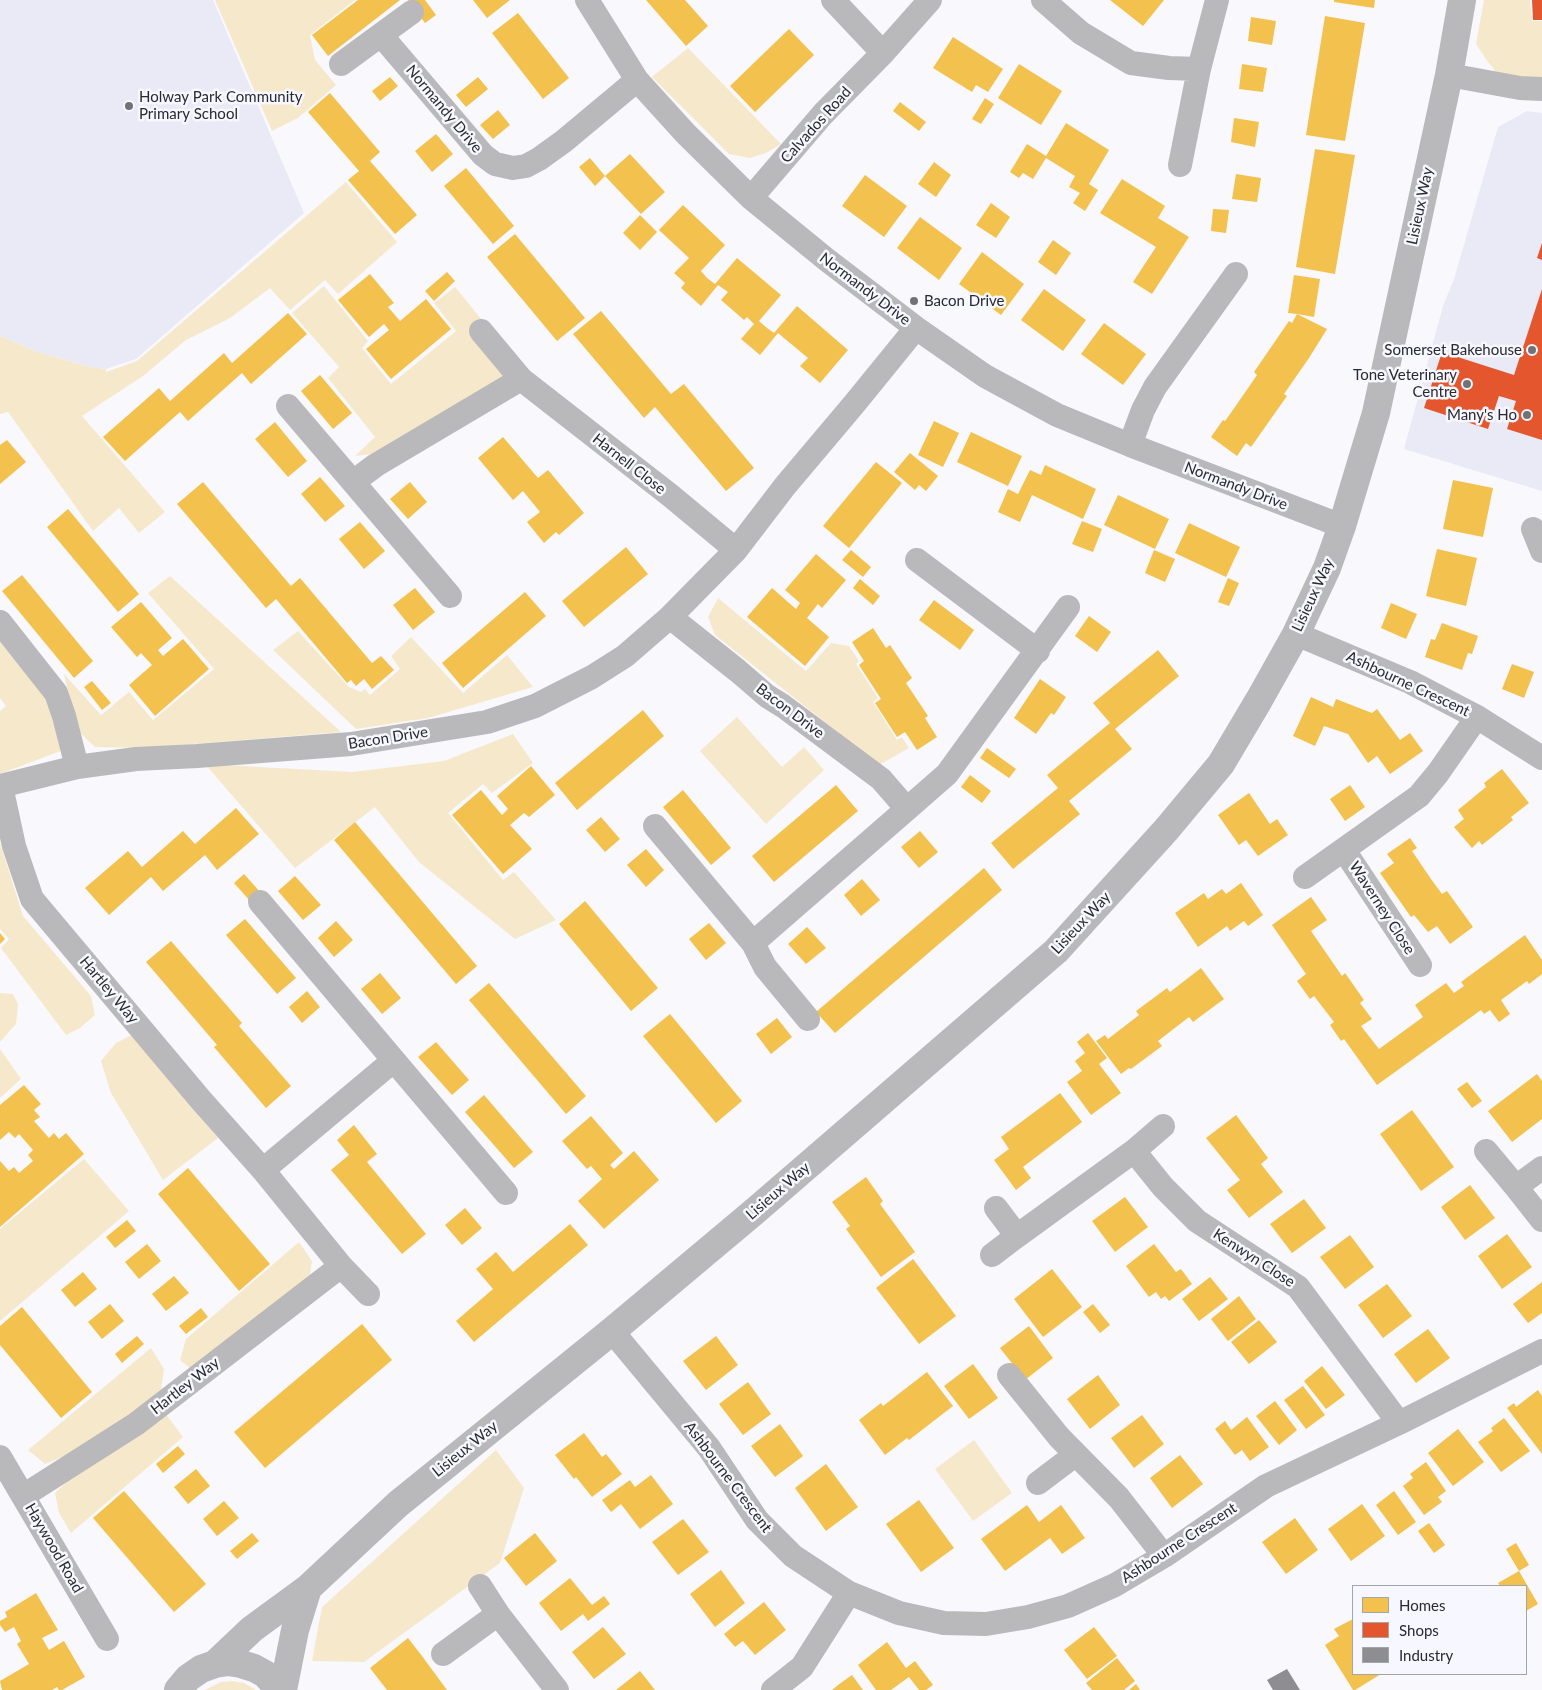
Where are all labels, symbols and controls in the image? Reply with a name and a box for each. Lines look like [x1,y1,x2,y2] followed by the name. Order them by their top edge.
[402,61,486,157] street label: Normandy Drive
[777,83,855,167] street label: Calvados Road
[139,88,302,123] place label: Holway Park Community Primary School
[123,100,135,112] marker: Holway Park Community Primary School
[1403,166,1437,246] street label: Lisieux Way
[816,249,914,329] street label: Normandy Drive
[924,292,1005,310] place label: Bacon Drive
[908,295,920,307] marker: Bacon Drive
[1384,341,1522,359] place label: Somerset Bakehouse
[1526,344,1538,356] marker: Somerset Bakehouse
[1353,366,1457,401] place label: Tone Veterinary Centre
[1461,378,1473,390] marker: Tone Veterinary Centre
[1447,406,1517,424] place label: Many's Ho
[1521,409,1533,421] marker: Many's Ho
[589,430,669,498] street label: Harnell Close
[1182,458,1290,514] street label: Normandy Drive
[1288,556,1338,634] street label: Lisieux Way
[1343,648,1473,720] street label: Ashbourne Crescent
[752,680,828,742] street label: Bacon Drive
[347,723,429,753] street label: Bacon Drive
[1345,858,1419,958] street label: Waverney Close
[1048,888,1114,958] street label: Lisieux Way
[76,953,142,1027] street label: Hartley Way
[742,1158,814,1224] street label: Lisieux Way
[1210,1225,1298,1291] street label: Kenwyn Close
[147,1354,223,1418] street label: Hartley Way
[429,1417,501,1481] street label: Lisieux Way
[680,1418,776,1536] street label: Ashbourne Crescent
[1118,1499,1240,1587] street label: Ashbourne Crescent
[21,1500,87,1596] street label: Haywood Road
[1352,1585,1527,1675] legend
[1399,1596,1445,1614] text: Homes
[1399,1621,1439,1639] text: Shops
[1399,1646,1453,1664] text: Industry

